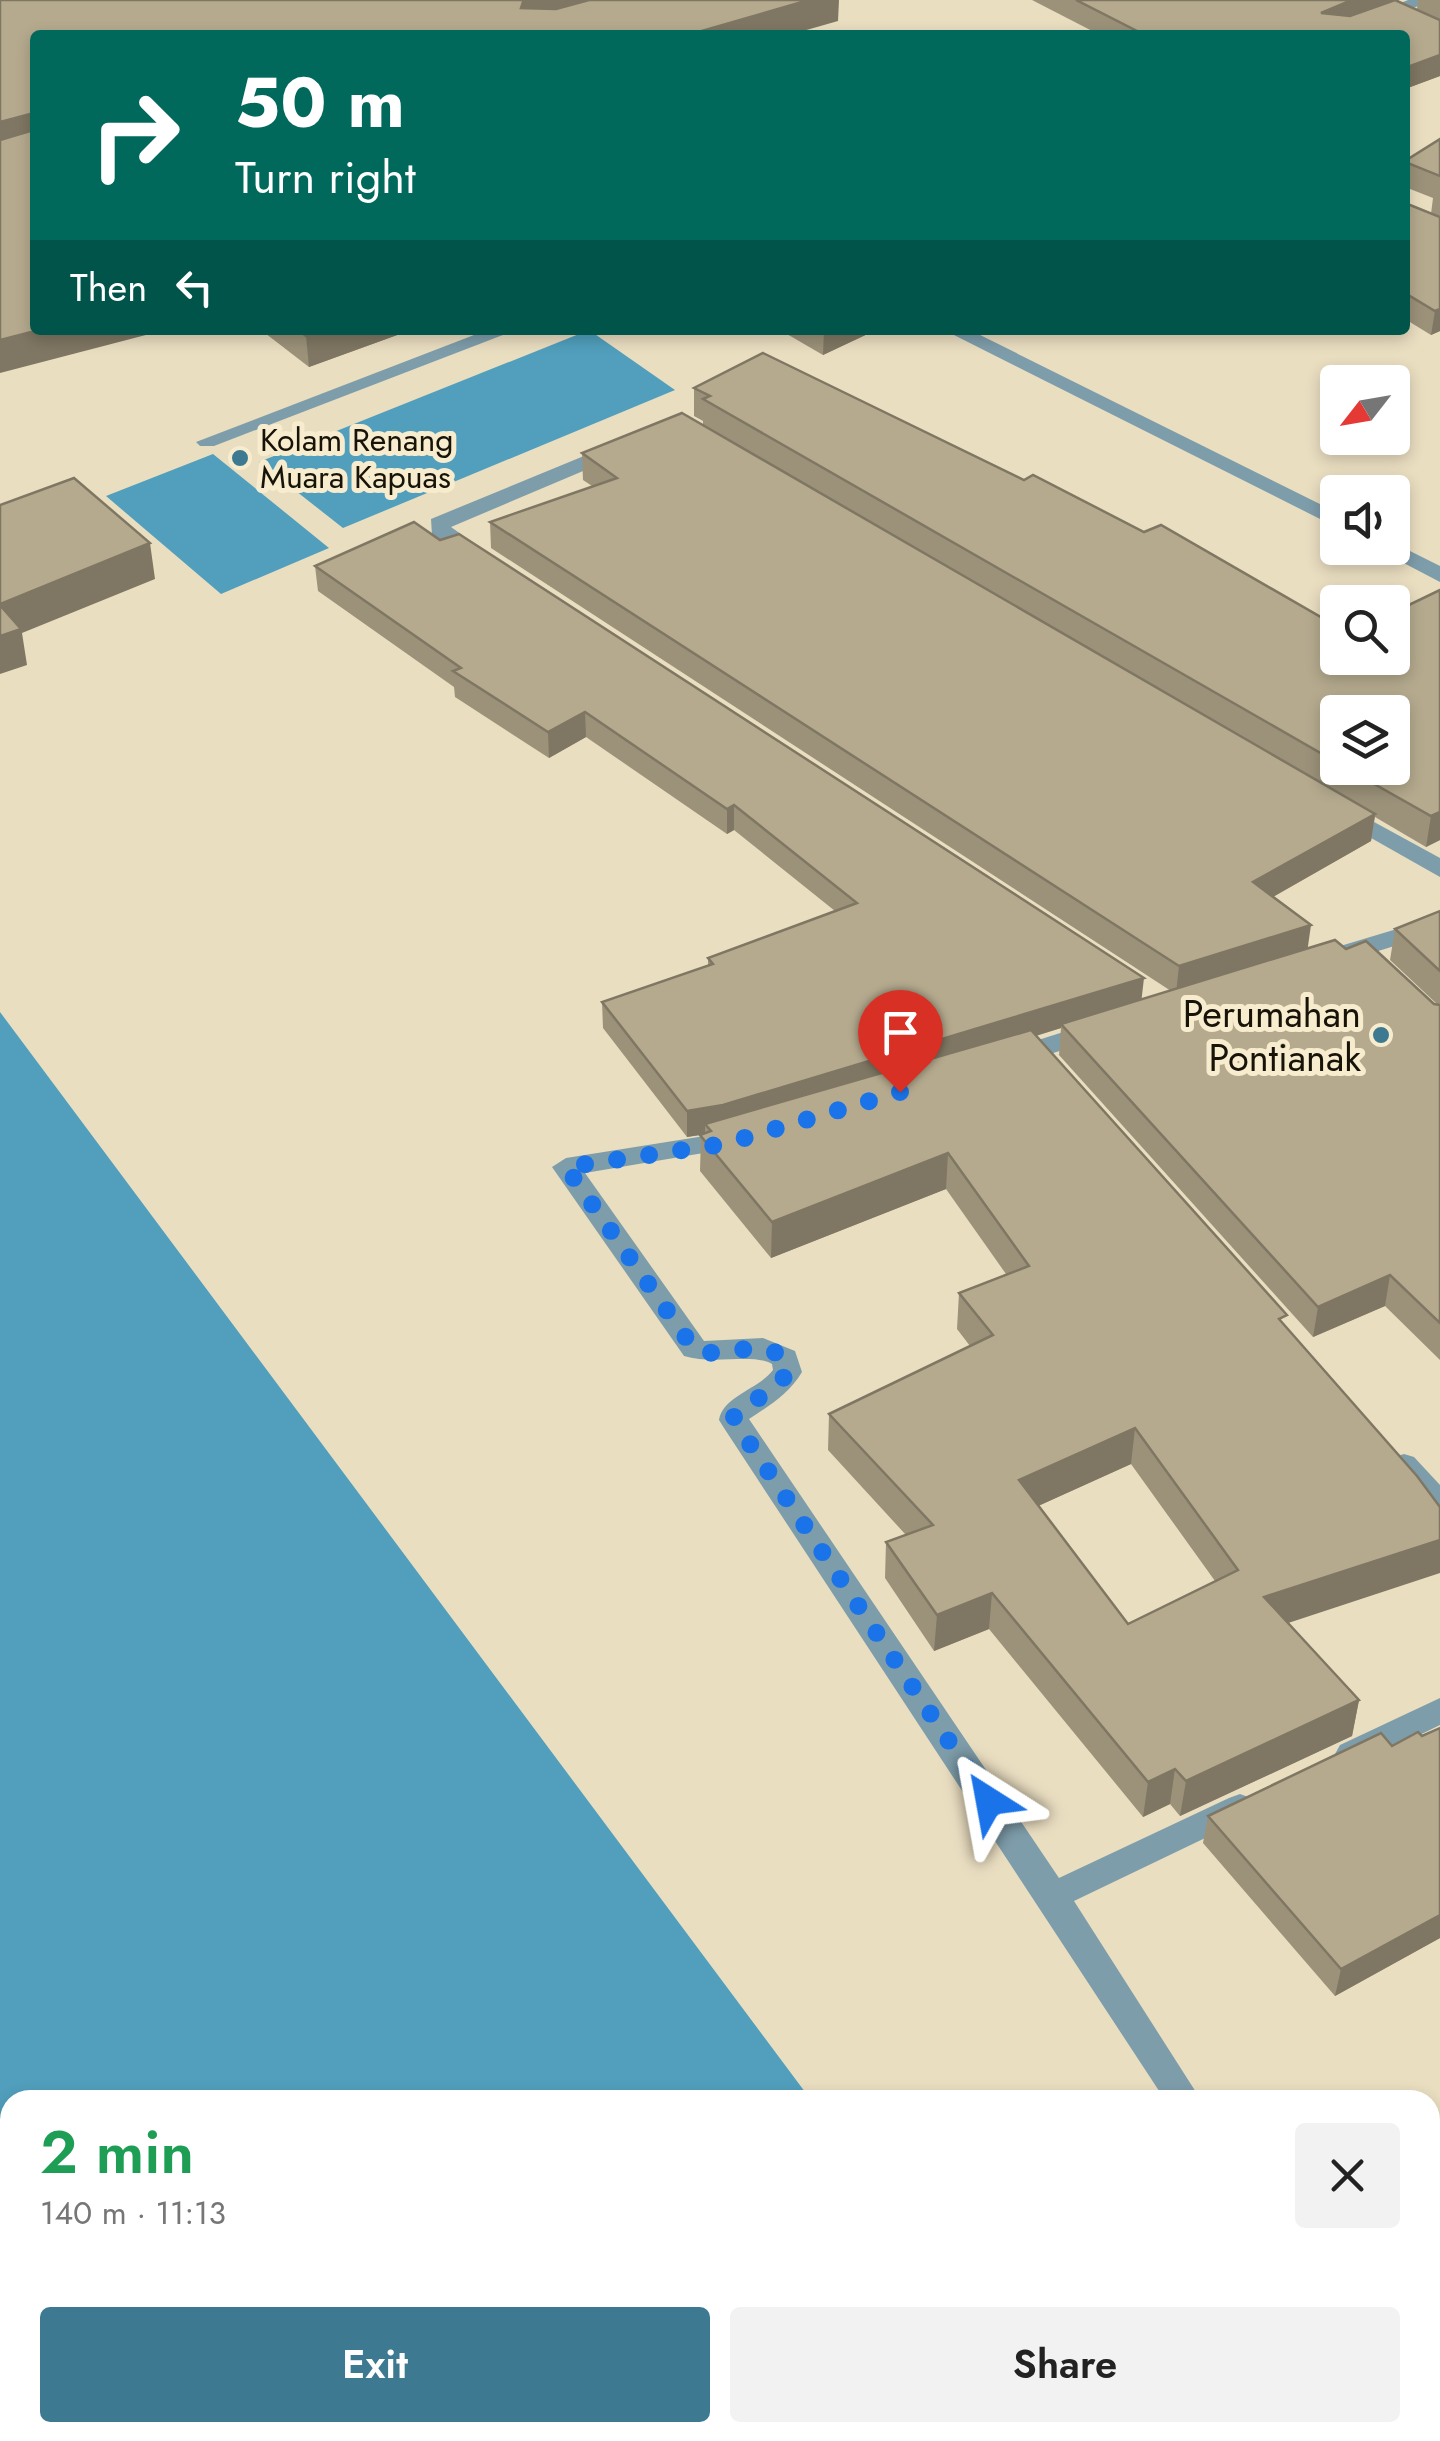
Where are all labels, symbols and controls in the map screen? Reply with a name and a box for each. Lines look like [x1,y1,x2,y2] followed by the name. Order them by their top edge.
[235,52,405,153] text: 50 m
[70,70,200,200] icon: right
[235,145,416,210] text: Turn right
[70,260,147,315] text: Then
[167,260,222,315] icon: left
[1320,365,1410,455] north arrow
[1320,365,1410,785] map controls
[260,417,454,500] place label: Kolam Renang Muara Kapuas
[229,447,251,469] marker: Kolam Renang Muara Kapuas
[1320,475,1410,565] button: sound
[1320,585,1410,675] button: search
[1320,695,1410,785] button: layers
[1183,986,1361,1085] place label: Perumahan Pontianak
[858,990,943,1093] pin
[873,1005,928,1060] icon: arrive
[1370,1024,1392,1046] marker: Perumahan Pontianak
[937,1749,1041,1853] position arrow
[40,2109,194,2196] text: 2 min
[1295,2123,1400,2228] button: close
[40,2190,226,2236] text: 140 m · 11:13
[40,2307,710,2422] button: Exit
[730,2307,1400,2422] button: Share

